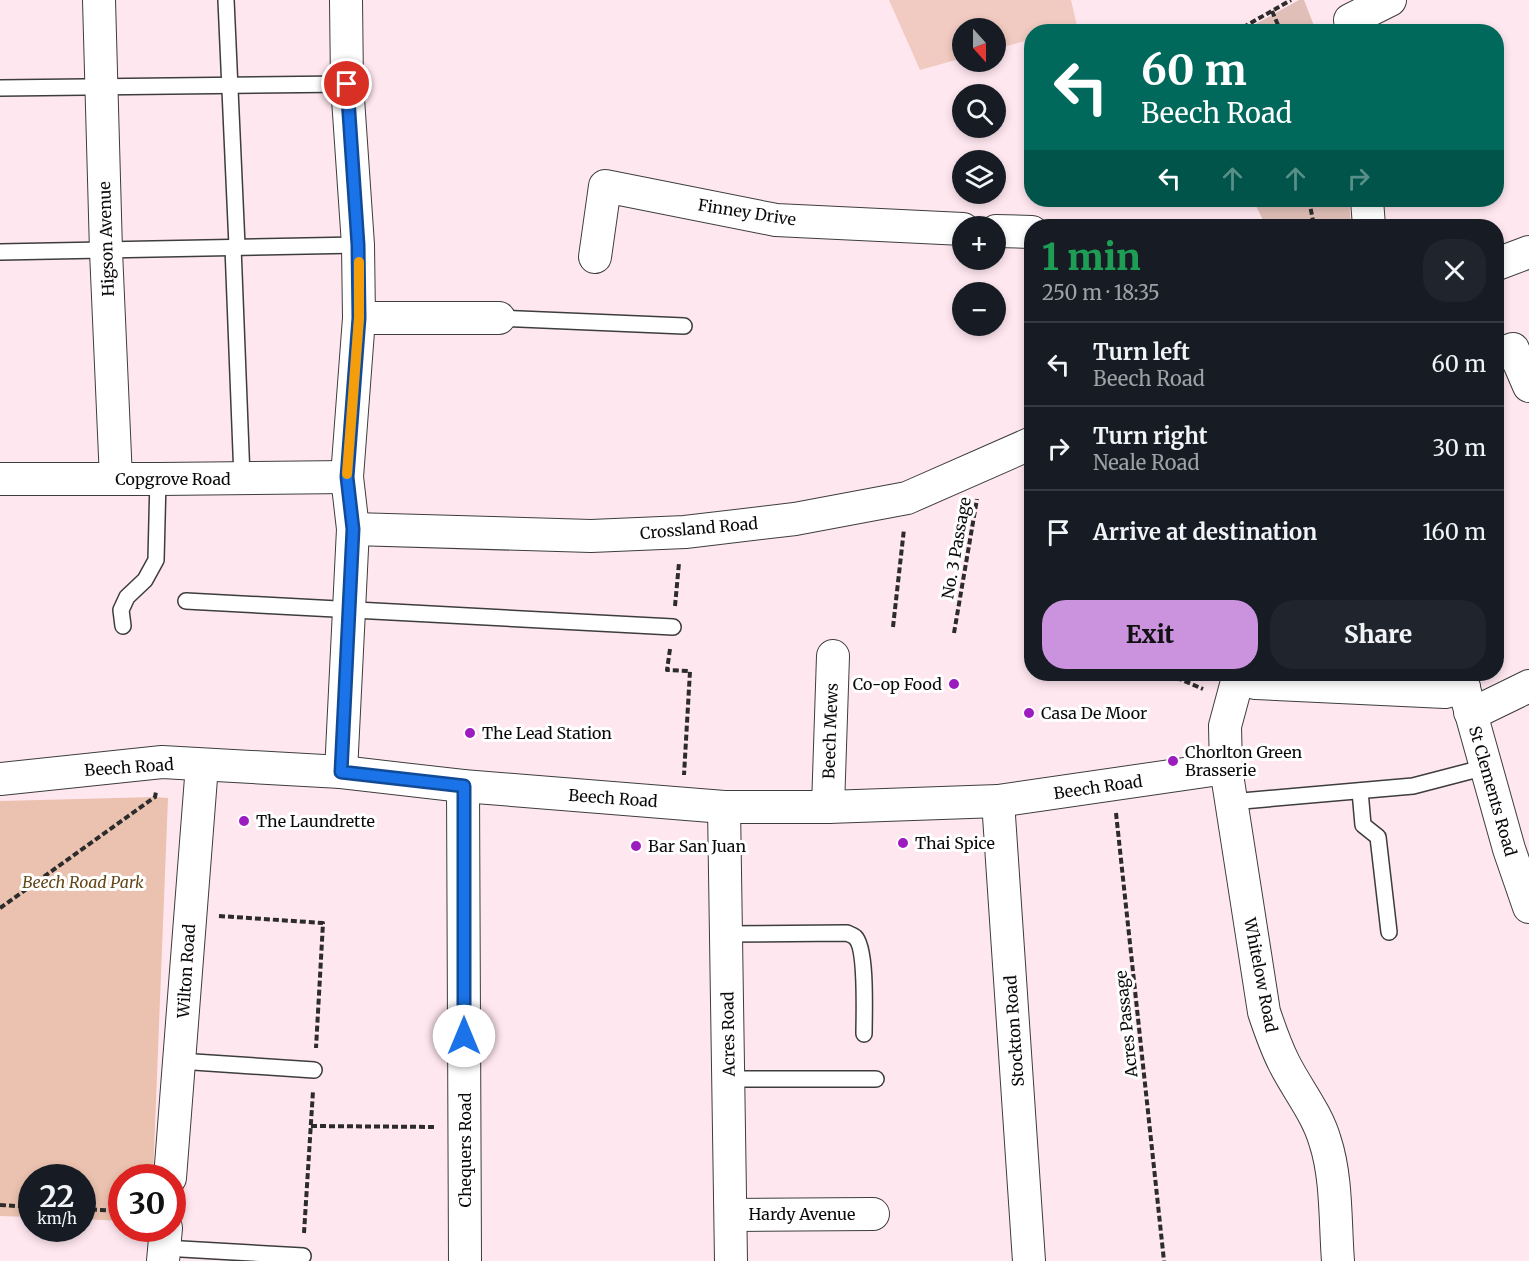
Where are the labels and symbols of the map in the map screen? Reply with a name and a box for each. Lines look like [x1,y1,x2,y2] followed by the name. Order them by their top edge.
[952,18,1006,72] north arrow
[321,58,372,109] pin
[94,181,118,297] street label: Higson Avenue
[697,194,797,230] street label: Finney Drive
[115,469,231,489] street label: Copgrove Road
[937,495,975,601] street label: No. 3 Passage
[639,513,759,543] street label: Crossland Road
[853,674,942,694] place label: Co-op Food
[947,677,961,691] marker: Co-op Food
[818,682,842,779] street label: Beech Mews
[1041,703,1147,723] place label: Casa De Moor
[1022,706,1036,720] marker: Casa De Moor
[482,723,612,743] place label: The Lead Station
[1465,724,1521,859] street label: St Clements Road
[463,726,477,740] marker: The Lead Station
[1185,742,1303,780] place label: Chorlton Green Brasserie
[84,754,175,780] street label: Beech Road
[1166,754,1180,768] marker: Chorlton Green Brasserie
[1052,771,1144,803] street label: Beech Road
[568,785,659,811] street label: Beech Road
[256,811,375,831] place label: The Laundrette
[237,814,251,828] marker: The Laundrette
[915,833,995,853] place label: Thai Spice
[648,836,746,856] place label: Bar San Juan
[896,836,910,850] marker: Thai Spice
[629,839,643,853] marker: Bar San Juan
[22,872,144,892] park label: Beech Road Park
[1240,915,1282,1034] street label: Whitelow Road
[173,923,199,1020] street label: Wilton Road
[1110,970,1142,1079] street label: Acres Passage
[1000,974,1028,1087] street label: Stockton Road
[717,991,739,1078] street label: Acres Road
[432,1004,496,1068] position arrow
[455,1092,475,1207] street label: Chequers Road
[108,1164,186,1242] speed limit sign: 30
[749,1204,855,1224] street label: Hardy Avenue

